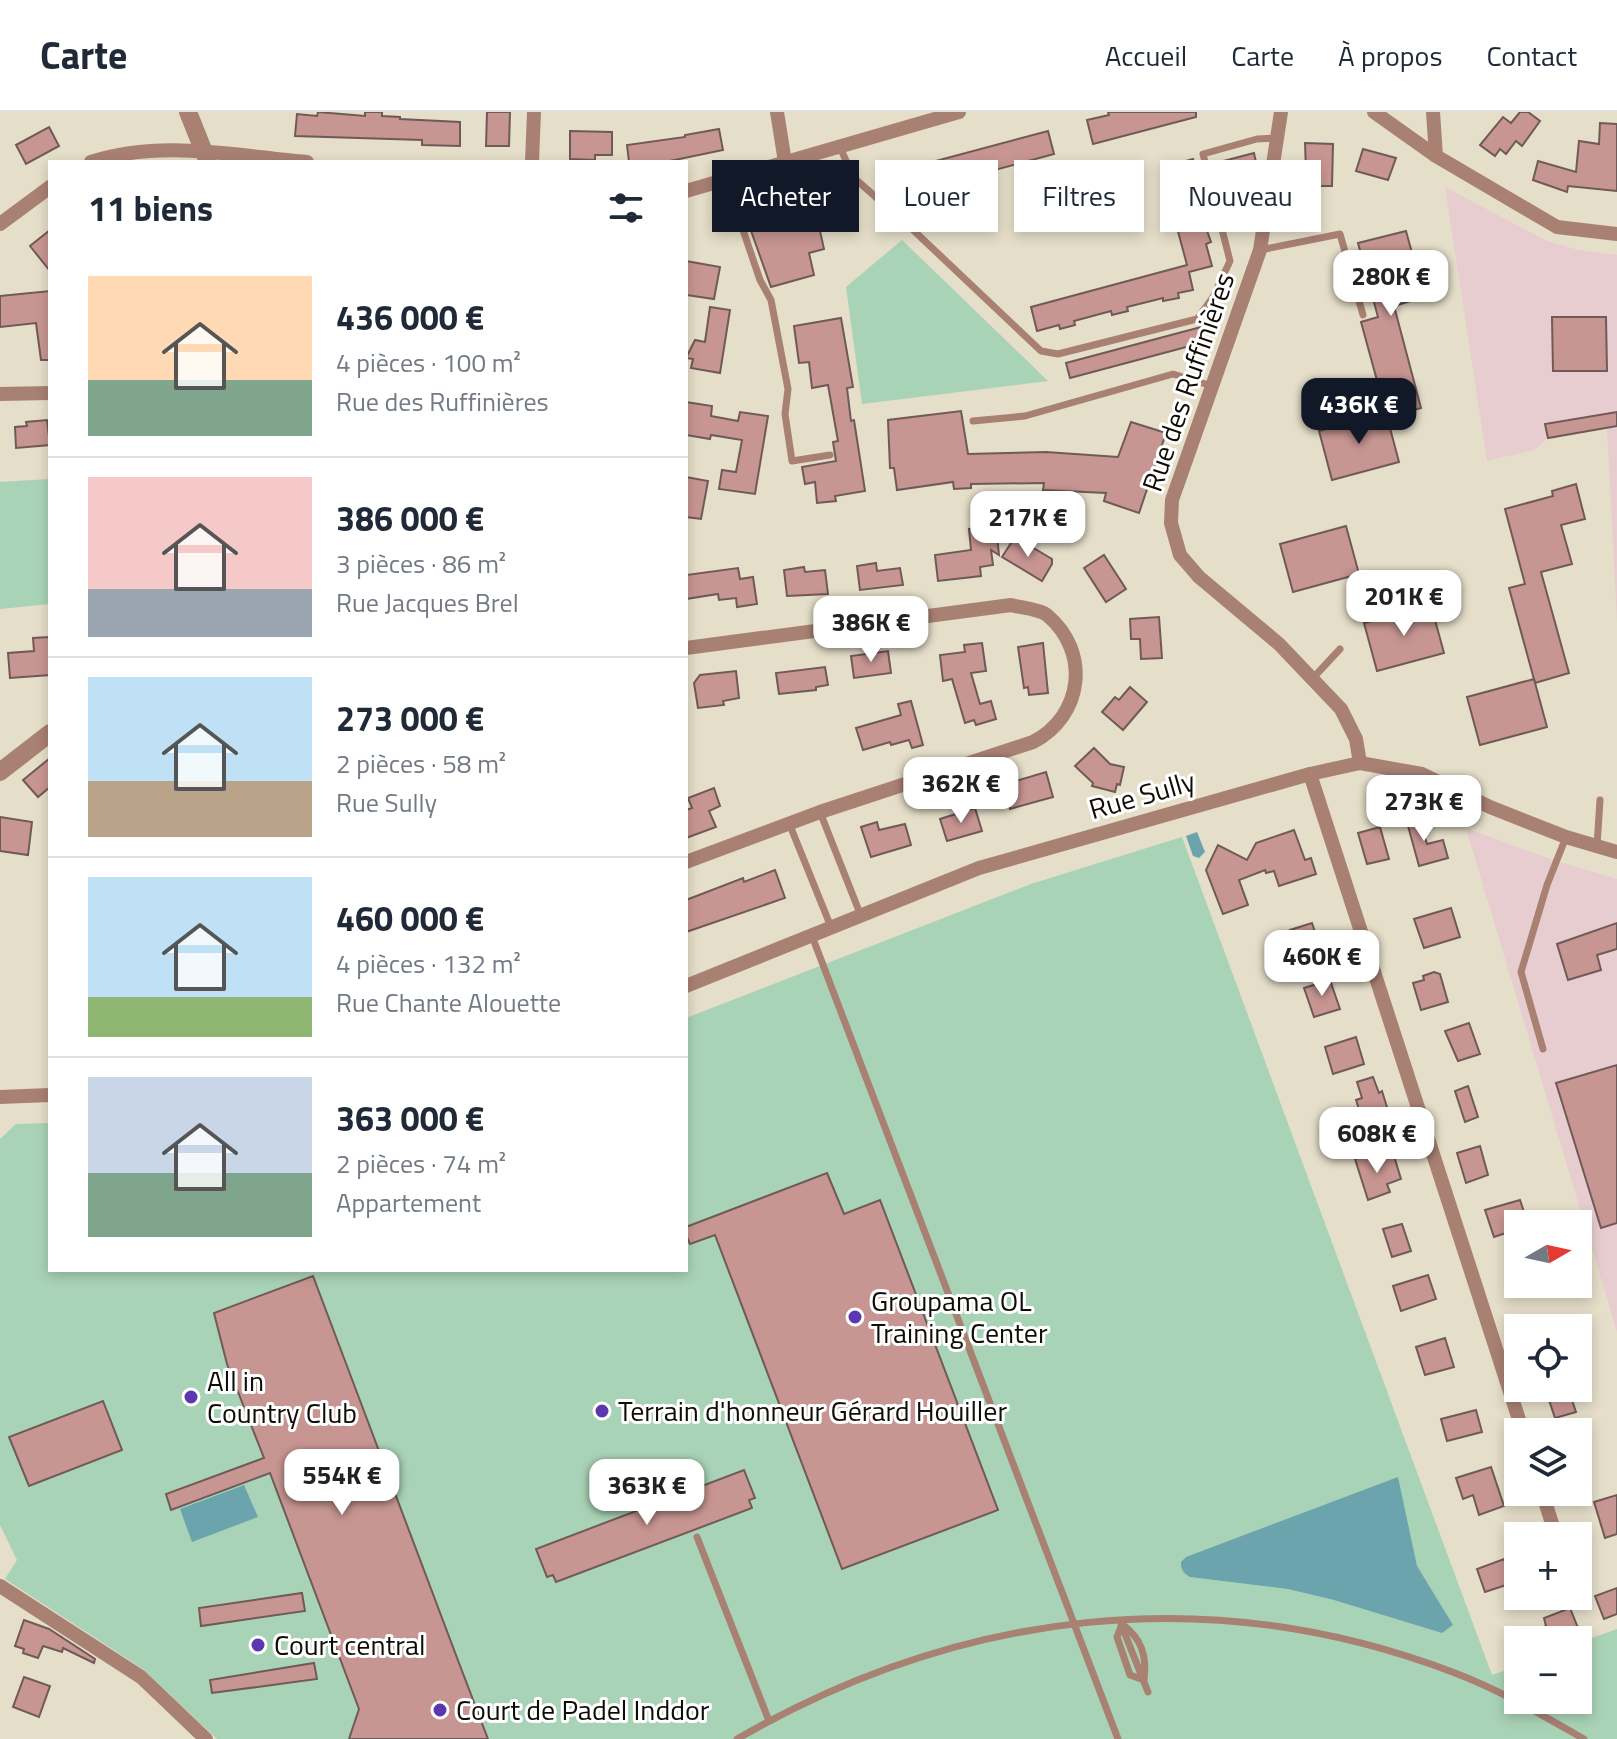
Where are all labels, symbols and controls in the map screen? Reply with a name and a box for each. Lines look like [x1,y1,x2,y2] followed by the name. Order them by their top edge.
[40,26,127,84] text: Carte
[1105,34,1187,77] text: Accueil
[1231,34,1294,77] text: Carte
[1338,34,1442,77] text: À propos
[1486,34,1577,77] text: Contact
[712,160,859,232] chip: Acheter
[875,160,998,232] chip: Louer
[1014,160,1144,232] chip: Filtres
[1160,160,1321,232] chip: Nouveau
[88,182,213,234] text: 11 biens
[604,186,648,230] icon: filters
[1326,250,1456,318] pin: 280K €
[1351,256,1431,295] text: 280K €
[1130,267,1245,497] street label: Rue des Ruffinières
[336,291,484,343] text: 436 000 €
[152,308,248,404] icon: home
[336,343,521,382] text: 4 pièces · 100 m²
[1294,378,1424,446] pin: 436K €
[336,382,549,421] text: Rue des Ruffinières
[1319,384,1399,423] text: 436K €
[963,491,1093,559] pin: 217K €
[336,492,484,544] text: 386 000 €
[988,497,1068,536] text: 217K €
[152,509,248,605] icon: home
[336,544,506,583] text: 3 pièces · 86 m²
[1339,570,1469,638] pin: 201K €
[1364,576,1444,615] text: 201K €
[336,583,519,622] text: Rue Jacques Brel
[806,596,936,664] pin: 386K €
[831,602,911,641] text: 386K €
[336,692,484,744] text: 273 000 €
[152,709,248,805] icon: home
[336,744,506,783] text: 2 pièces · 58 m²
[896,757,1026,825] pin: 362K €
[1084,759,1200,830] street label: Rue Sully
[921,763,1001,802] text: 362K €
[1359,775,1489,843] pin: 273K €
[1384,781,1464,820] text: 273K €
[336,783,437,822] text: Rue Sully
[336,892,484,944] text: 460 000 €
[152,909,248,1005] icon: home
[1257,930,1387,998] pin: 460K €
[1282,936,1362,975] text: 460K €
[336,944,521,983] text: 4 pièces · 132 m²
[336,983,561,1022] text: Rue Chante Alouette
[336,1092,484,1144] text: 363 000 €
[1312,1107,1442,1175] pin: 608K €
[152,1109,248,1205] icon: home
[1337,1113,1417,1152] text: 608K €
[336,1144,506,1183] text: 2 pièces · 74 m²
[336,1183,481,1222] text: Appartement
[1504,1210,1592,1298] north arrow
[1504,1210,1592,1714] map controls
[871,1279,1048,1354] place label: Groupama OL Training Center
[846,1308,864,1326] marker: Groupama OL Training Center
[1504,1314,1592,1402] button: locate
[207,1359,357,1434] place label: All in Country Club
[182,1388,200,1406] marker: All in Country Club
[618,1389,1007,1432] place label: Terrain d'honneur Gérard Houiller
[593,1402,611,1420] marker: Terrain d'honneur Gérard Houiller
[1504,1418,1592,1506] button: layers
[277,1449,407,1517] pin: 554K €
[302,1455,382,1494] text: 554K €
[582,1459,712,1527] pin: 363K €
[607,1465,687,1504] text: 363K €
[1504,1522,1592,1610] button: +
[274,1623,425,1666] place label: Court central
[1504,1626,1592,1714] button: −
[249,1636,267,1654] marker: Court central
[456,1688,710,1731] place label: Court de Padel Inddor
[431,1701,449,1719] marker: Court de Padel Inddor

